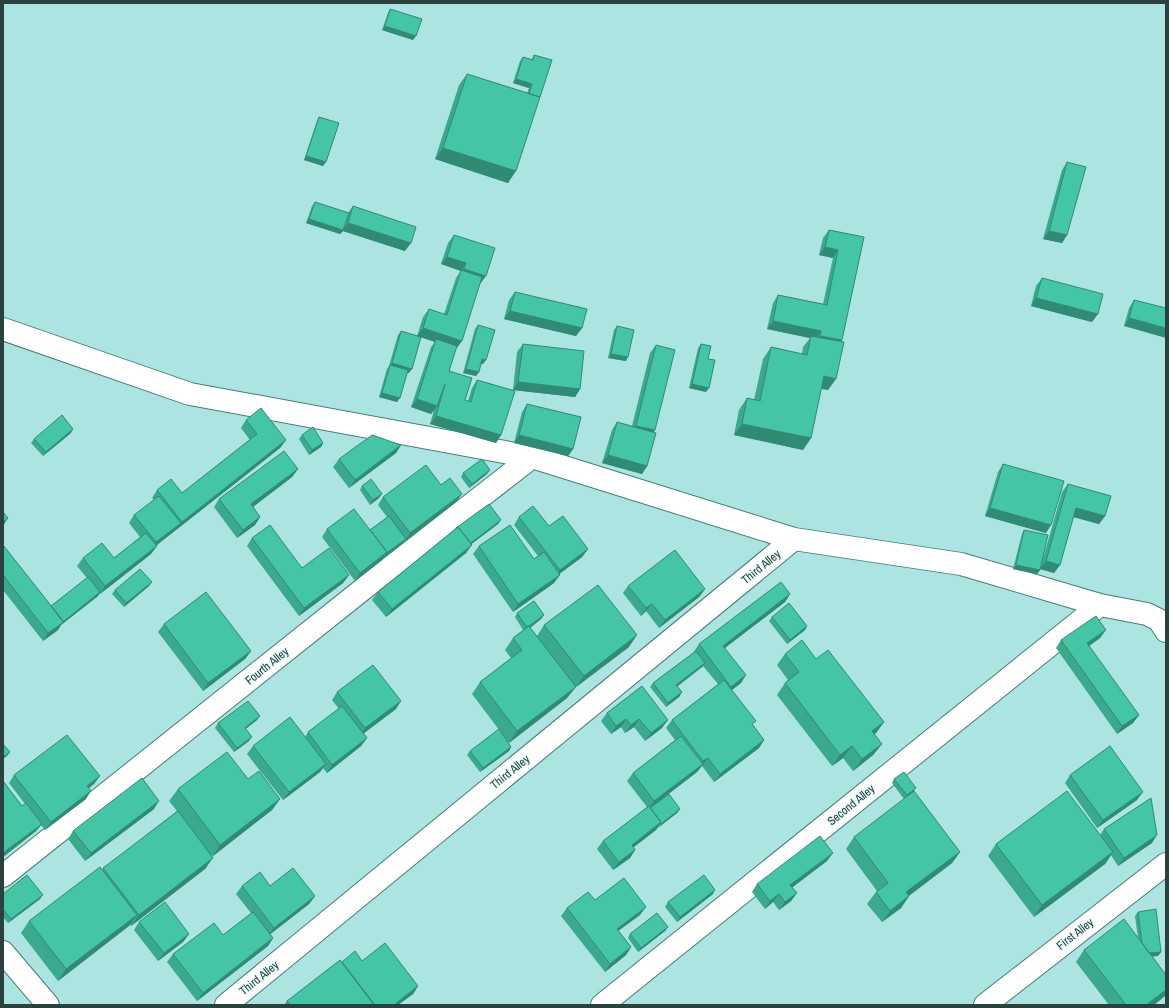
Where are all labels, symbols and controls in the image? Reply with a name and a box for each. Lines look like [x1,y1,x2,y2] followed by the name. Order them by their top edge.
[738,546,784,588] street label: Third Alley
[242,644,292,688] street label: Fourth Alley
[487,751,533,793] street label: Third Alley
[824,781,878,829] street label: Second Alley
[1053,914,1097,954] street label: First Alley
[236,957,282,999] street label: Third Alley

